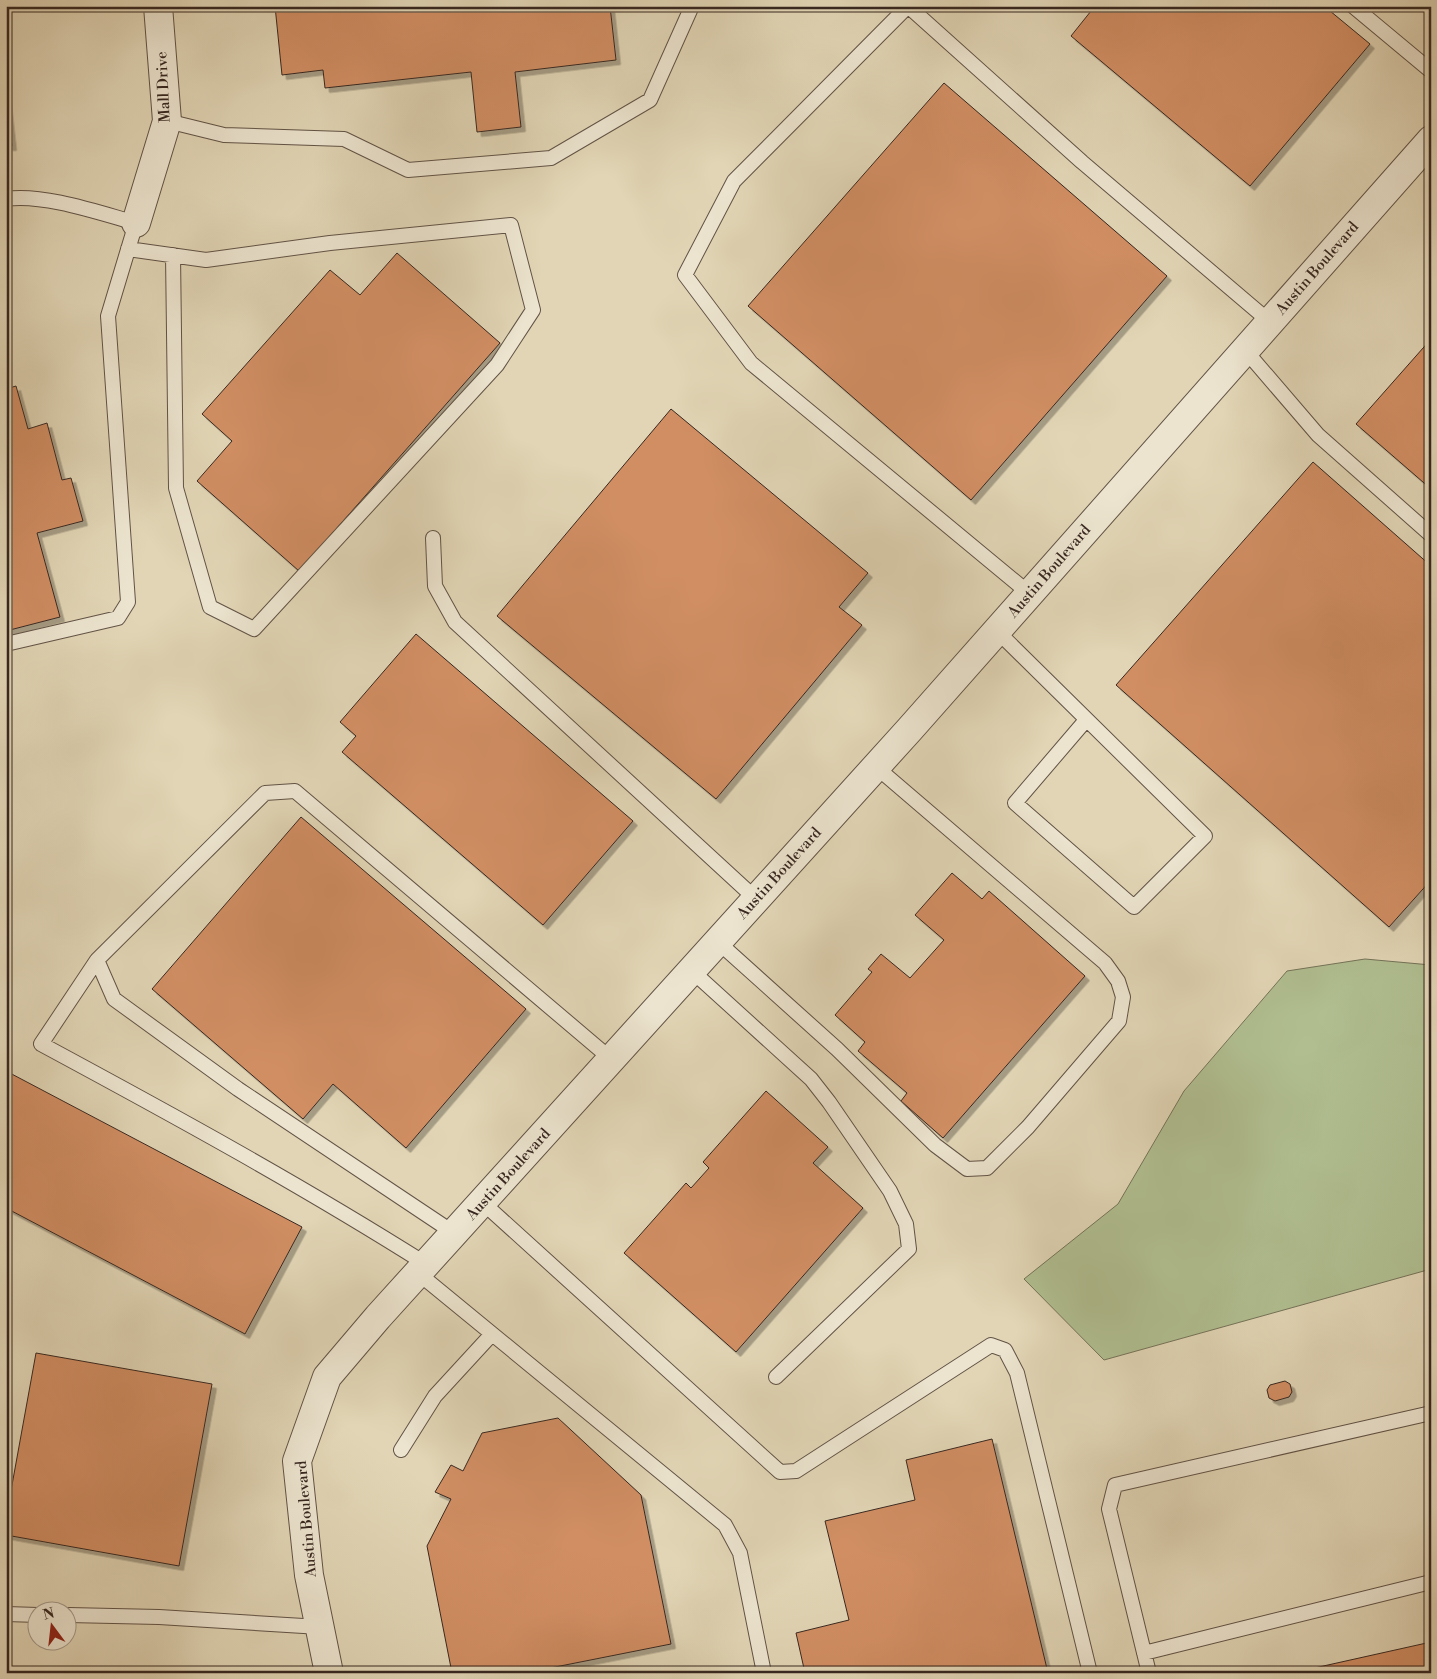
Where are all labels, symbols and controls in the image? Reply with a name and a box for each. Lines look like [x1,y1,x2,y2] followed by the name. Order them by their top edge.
[152,51,175,123] street label: Mall Drive
[1271,218,1363,319] street label: Austin Boulevard
[1003,521,1095,622] street label: Austin Boulevard
[732,823,826,924] street label: Austin Boulevard
[461,1124,555,1225] street label: Austin Boulevard
[292,1459,321,1579] street label: Austin Boulevard
[28,1602,78,1652] north arrow
[41,1604,57,1625] text: N

